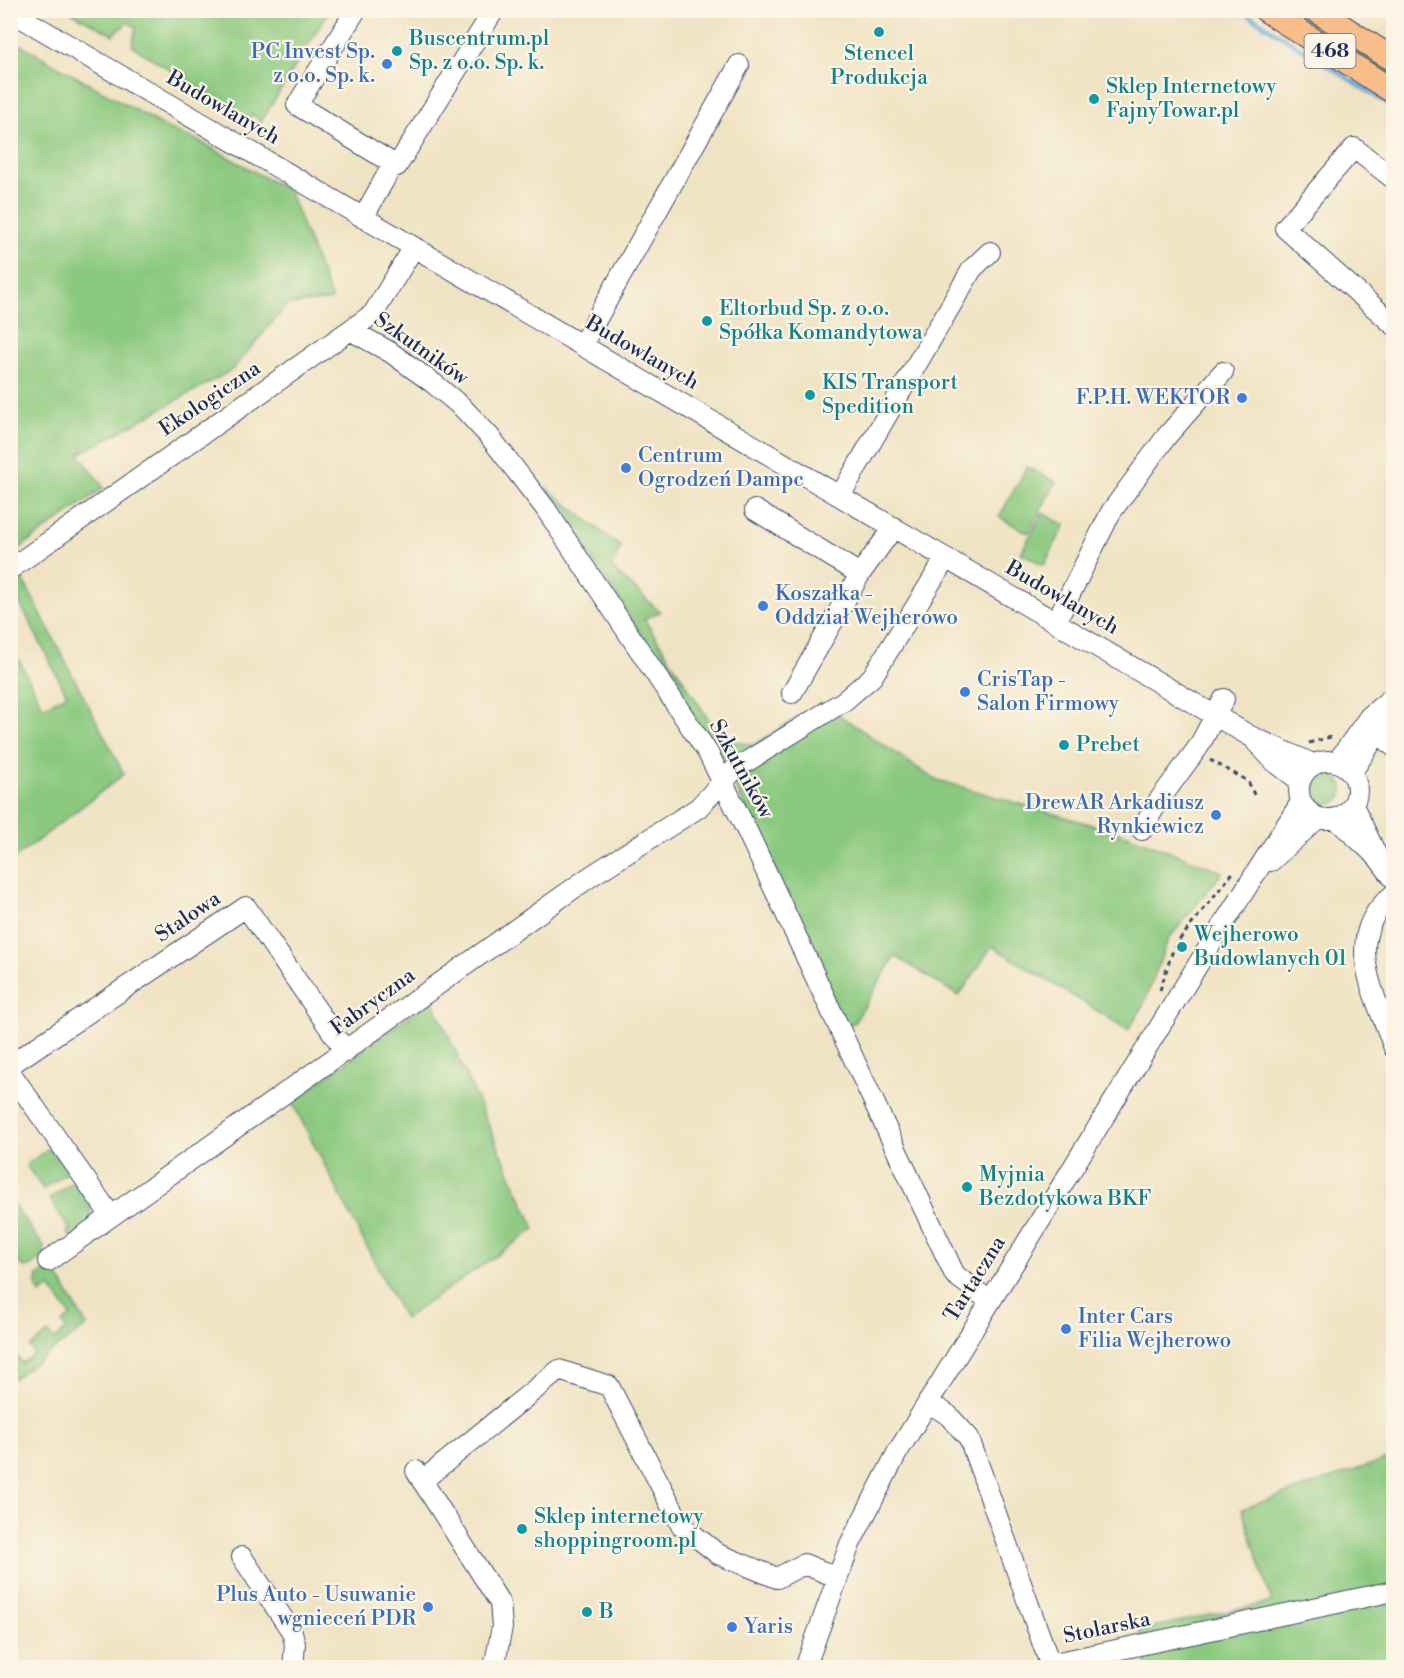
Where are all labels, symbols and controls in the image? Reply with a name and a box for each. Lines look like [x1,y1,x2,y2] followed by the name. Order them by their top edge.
[872,25,886,39] marker: Stencel Produkcja
[408,26,549,76] place label: Buscentrum.pl Sp. z o.o. Sp. k.
[1304,34,1356,68] road number: 468
[251,39,375,89] place label: PC Invest Sp. z o.o. Sp. k.
[830,41,928,91] place label: Stencel Produkcja
[390,44,404,58] marker: Buscentrum.pl Sp. z o.o. Sp. k.
[380,57,394,71] marker: PC Invest Sp. z o.o. Sp. k.
[161,65,285,151] street label: Budowlanych
[1106,74,1277,124] place label: Sklep Internetowy FajnyTowar.pl
[1087,92,1101,106] marker: Sklep Internetowy FajnyTowar.pl
[719,296,923,346] place label: Eltorbud Sp. z o.o. Spółka Komandytowa
[369,307,474,391] street label: Szkutników
[580,310,704,396] street label: Budowlanych
[700,314,714,328] marker: Eltorbud Sp. z o.o. Spółka Komandytowa
[154,355,266,442] street label: Ekologiczna
[822,370,958,420] place label: KIS Transport Spedition
[1076,385,1230,411] place label: F.P.H. WEKTOR
[803,388,817,402] marker: KIS Transport Spedition
[1235,391,1249,405] marker: F.P.H. WEKTOR
[638,443,804,493] place label: Centrum Ogrodzeń Dampc
[619,461,633,475] marker: Centrum Ogrodzeń Dampc
[1000,555,1124,641] street label: Budowlanych
[775,581,958,631] place label: Koszałka - Oddział Wejherowo
[756,599,770,613] marker: Koszałka - Oddział Wejherowo
[977,667,1120,717] place label: CrisTap - Salon Firmowy
[958,685,972,699] marker: CrisTap - Salon Firmowy
[703,715,779,824] street label: Szkutników
[1076,732,1140,758] place label: Prebet
[1057,738,1071,752] marker: Prebet
[1025,790,1204,840] place label: DrewAR Arkadiusz Rynkiewicz
[1209,808,1223,822] marker: DrewAR Arkadiusz Rynkiewicz
[150,886,226,948] street label: Stalowa
[1193,922,1347,972] place label: Wejherowo Budowlanych 01
[1175,940,1189,954] marker: Wejherowo Budowlanych 01
[326,962,421,1041] street label: Fabryczna
[978,1162,1151,1212] place label: Myjnia Bezdotykowa BKF
[960,1180,974,1194] marker: Myjnia Bezdotykowa BKF
[939,1231,1012,1327] street label: Tartaczna
[1078,1304,1231,1354] place label: Inter Cars Filia Wejherowo
[1059,1322,1073,1336] marker: Inter Cars Filia Wejherowo
[534,1504,704,1554] place label: Sklep internetowy shoppingroom.pl
[515,1522,529,1536] marker: Sklep internetowy shoppingroom.pl
[216,1582,416,1632] place label: Plus Auto - Usuwanie wgnieceń PDR
[598,1599,614,1625] place label: B
[421,1600,435,1614] marker: Plus Auto - Usuwanie wgnieceń PDR
[580,1605,594,1619] marker: B
[1061,1606,1153,1650] street label: Stolarska
[743,1614,793,1640] place label: Yaris
[725,1620,739,1634] marker: Yaris

